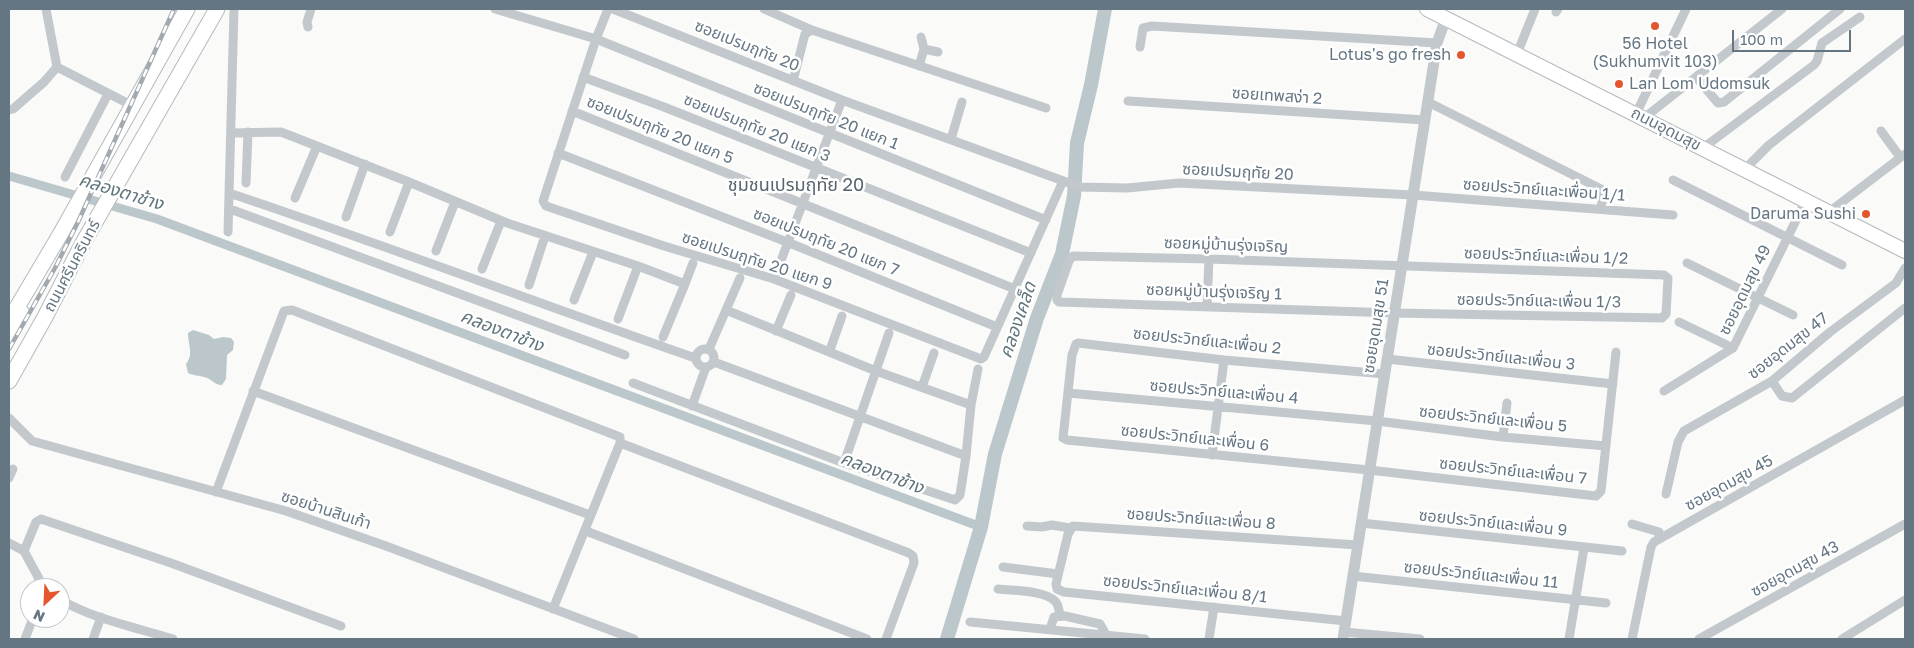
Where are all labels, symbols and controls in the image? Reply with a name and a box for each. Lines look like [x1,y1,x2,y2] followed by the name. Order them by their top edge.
[692,16,802,76] street label: ซอยเปรมฤทัย 20
[1649,20,1661,32] marker: 56 Hotel (Sukhumvit 103)
[1734,20,1853,52] scale bar
[1740,30,1783,48] text: 100 m
[1592,34,1718,72] place label: 56 Hotel (Sukhumvit 103)
[1329,45,1451,65] place label: Lotus's go fresh
[1455,49,1467,61] marker: Lotus's go fresh
[1629,74,1770,94] place label: Lan Lom Udomsuk
[751,78,901,154] street label: ซอยเปรมฤทัย 20 แยก 1
[1613,78,1625,90] marker: Lan Lom Udomsuk
[1231,83,1323,109] street label: ซอยเทพสง่า 2
[681,90,833,166] street label: ซอยเปรมฤทัย 20 แยก 3
[584,92,736,168] street label: ซอยเปรมฤทัย 20 แยก 5
[1628,103,1704,155] street label: ถนนอุดมสุข
[1182,159,1294,185] street label: ซอยเปรมฤทัย 20
[76,169,166,215] water label: คลองตาช้าง
[728,174,864,196] district label: ชุมชนเปรมฤทัย 20
[1462,175,1626,205] street label: ซอยประวิทย์และเพื่อน 1/1
[750,204,902,280] street label: ซอยเปรมฤทัย 20 แยก 7
[1750,204,1856,224] place label: Daruma Sushi
[1860,208,1872,220] marker: Daruma Sushi
[40,217,104,315] street label: ถนนศรีนครินทร์
[679,228,835,294] street label: ซอยเปรมฤทัย 20 แยก 9
[1164,233,1288,257] street label: ซอยหมู่บ้านรุ่งเจริญ
[1715,242,1775,338] street label: ซอยอุดมสุข 49
[1464,244,1628,268] street label: ซอยประวิทย์และเพื่อน 1/2
[1359,277,1393,375] street label: ซอยอุดมสุข 51
[995,279,1041,361] water label: คลองเคล็ด
[1146,280,1282,304] street label: ซอยหมู่บ้านรุ่งเจริญ 1
[1457,290,1621,312] street label: ซอยประวิทย์และเพื่อน 1/3
[458,305,546,357] water label: คลองตาช้าง
[1744,309,1832,383] street label: ซอยอุดมสุข 47
[1132,324,1282,358] street label: ซอยประวิทย์และเพื่อน 2
[1426,340,1576,374] street label: ซอยประวิทย์และเพื่อน 3
[1149,376,1299,408] street label: ซอยประวิทย์และเพื่อน 4
[1418,402,1568,436] street label: ซอยประวิทย์และเพื่อน 5
[1120,421,1270,455] street label: ซอยประวิทย์และเพื่อน 6
[838,447,926,499] water label: คลองตาช้าง
[1682,451,1776,515] street label: ซอยอุดมสุข 45
[1438,454,1588,488] street label: ซอยประวิทย์และเพื่อน 7
[279,486,373,534] street label: ซอยบ้านสินเก้า
[1126,504,1276,534] street label: ซอยประวิทย์และเพื่อน 8
[1418,506,1568,540] street label: ซอยประวิทย์และเพื่อน 9
[1748,537,1842,601] street label: ซอยอุดมสุข 43
[1403,557,1559,593] street label: ซอยประวิทย์และเพื่อน 11
[1102,571,1268,607] street label: ซอยประวิทย์และเพื่อน 8/1
[20,578,70,628] north arrow
[30,606,47,626] text: N

